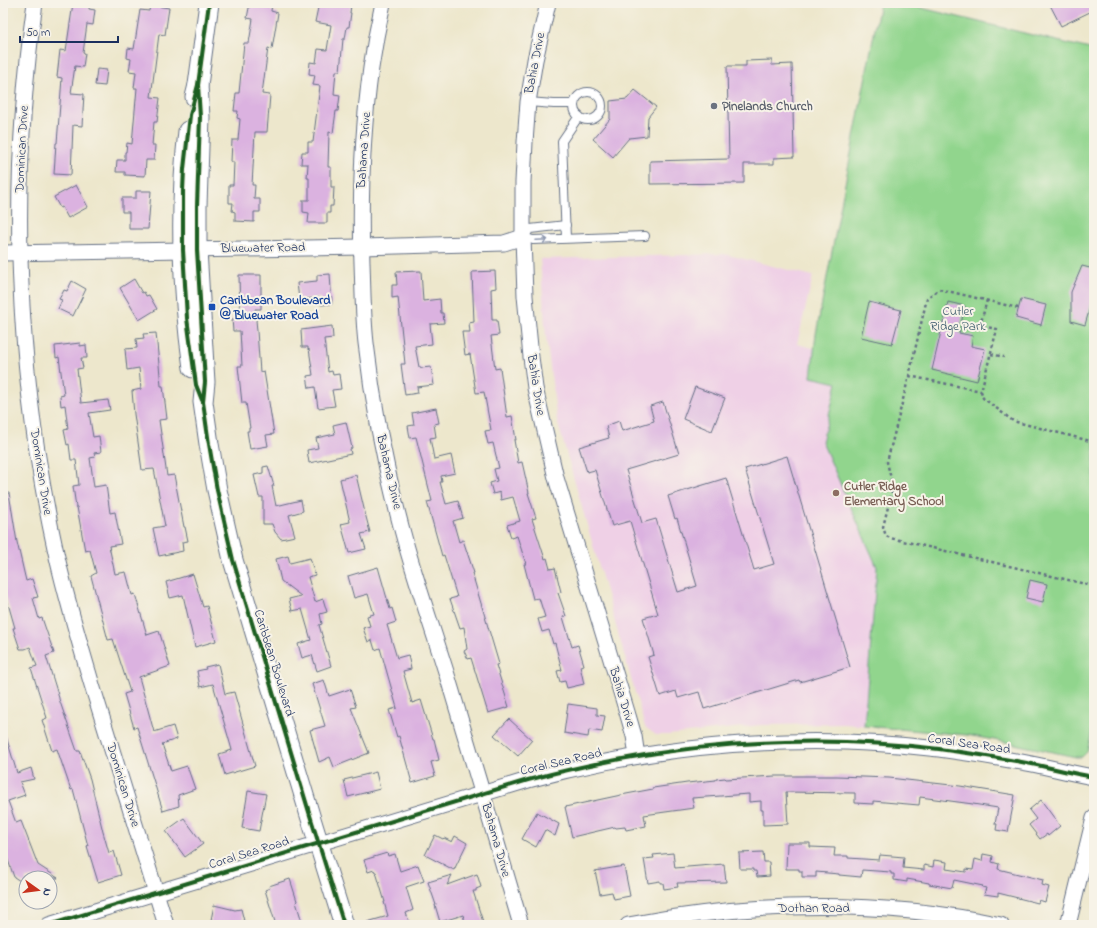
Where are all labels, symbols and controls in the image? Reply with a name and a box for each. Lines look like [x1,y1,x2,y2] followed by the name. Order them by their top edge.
[20,18,118,44] scale bar
[26,24,50,42] text: 50 m
[520,31,550,96] street label: Bahia Drive
[722,97,813,116] place label: Pinelands Church
[709,101,719,111] marker: Pinelands Church
[10,105,34,194] street label: Dominican Drive
[352,111,376,190] street label: Bahama Drive
[535,236,548,244] one-way arrow
[220,238,306,258] street label: Bluewater Road
[219,291,331,325] place label: Caribbean Boulevard @ Bluewater Road
[207,302,217,312] marker: Caribbean Boulevard @ Bluewater Road
[930,302,986,337] park label: Cutler Ridge Park
[522,352,550,417] street label: Bahia Drive
[25,427,57,517] street label: Dominican Drive
[371,432,407,512] street label: Bahama Drive
[844,477,944,513] place label: Cutler Ridge Elementary School
[831,488,841,498] marker: Cutler Ridge Elementary School
[249,607,299,719] street label: Caribbean Boulevard
[604,664,640,729] street label: Bahia Drive
[927,729,1012,759] street label: Coral Sea Road
[101,740,145,830] street label: Dominican Drive
[518,743,604,781] street label: Coral Sea Road
[476,800,516,880] street label: Bahama Drive
[206,832,292,874] street label: Coral Sea Road
[18,870,58,910] north arrow
[38,887,55,898] text: N
[777,899,851,918] street label: Dothan Road

